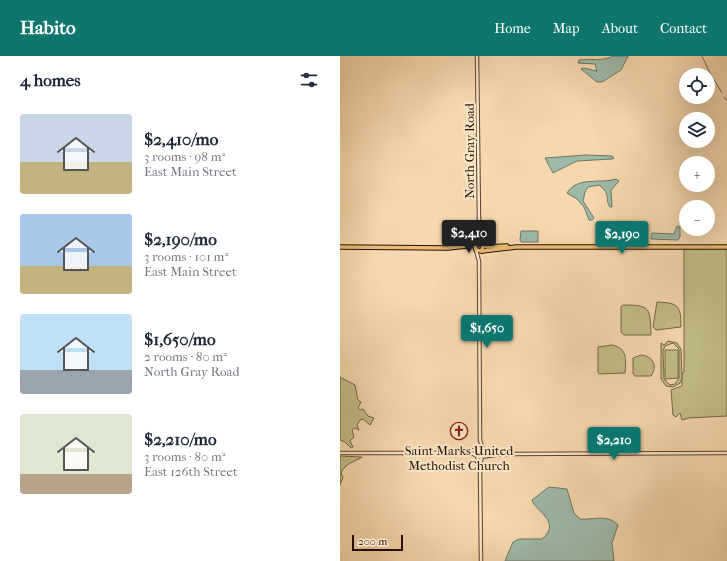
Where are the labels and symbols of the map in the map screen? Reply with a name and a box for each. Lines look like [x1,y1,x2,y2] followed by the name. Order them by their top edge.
[462,102,477,199] street label: North Gray Road
[436,220,502,254] pin: $2,410
[589,221,655,255] pin: $2,190
[454,315,520,349] pin: $1,650
[449,421,469,441] church icon: Saint Marks United Methodist Church
[581,427,647,461] pin: $2,210
[405,443,514,473] place label: Saint Marks United Methodist Church
[352,533,403,552] scale bar

